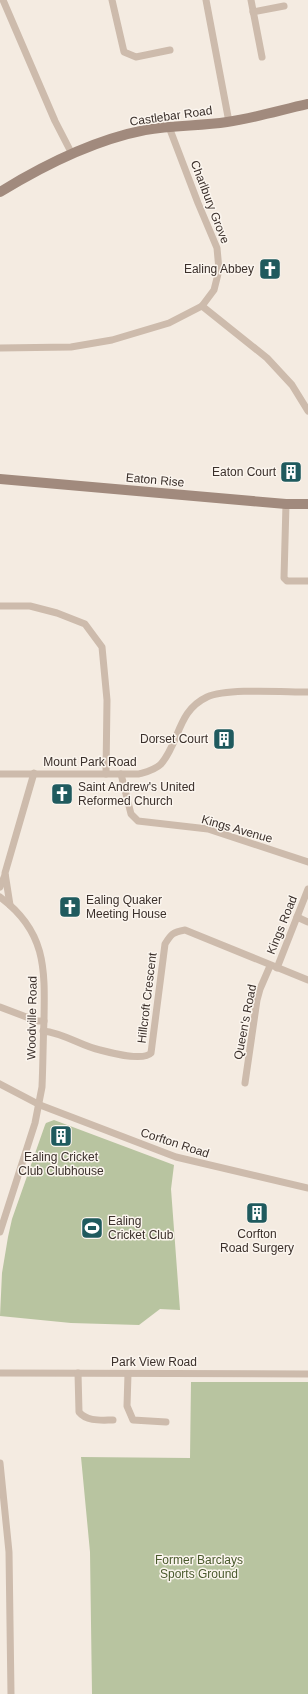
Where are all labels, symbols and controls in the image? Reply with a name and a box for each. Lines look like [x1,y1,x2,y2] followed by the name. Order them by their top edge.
[129,103,213,129] street label: Castlebar Road
[188,158,232,246] street label: Charlbury Grove
[257,256,283,282] church icon: Ealing Abbey
[184,262,254,276] place label: Ealing Abbey
[278,459,304,485] building icon: Eaton Court
[212,465,277,479] place label: Eaton Court
[125,470,185,490] street label: Eaton Rise
[211,726,237,752] building icon: Dorset Court
[140,732,209,746] place label: Dorset Court
[43,755,137,769] street label: Mount Park Road
[78,780,195,808] place label: Saint Andrew's United Reformed Church
[49,781,75,807] church icon: Saint Andrew's United Reformed Church
[200,812,274,846] street label: Kings Avenue
[86,893,167,921] place label: Ealing Quaker Meeting House
[57,894,83,920] church icon: Ealing Quaker Meeting House
[264,894,300,956] street label: Kings Road
[134,951,160,1044] street label: Hillcroft Crescent
[24,976,40,1060] street label: Woodville Road
[231,983,259,1061] street label: Queen's Road
[48,1123,74,1149] building icon: Ealing Cricket Club Clubhouse
[139,1125,211,1161] street label: Corfton Road
[18,1150,104,1178] place label: Ealing Cricket Club Clubhouse
[244,1200,270,1226] building icon: Corfton Road Surgery
[108,1214,174,1242] place label: Ealing Cricket Club
[79,1215,105,1241] sports icon: Ealing Cricket Club
[220,1227,294,1255] place label: Corfton Road Surgery
[111,1355,197,1369] street label: Park View Road
[155,1553,243,1581] park label: Former Barclays Sports Ground

